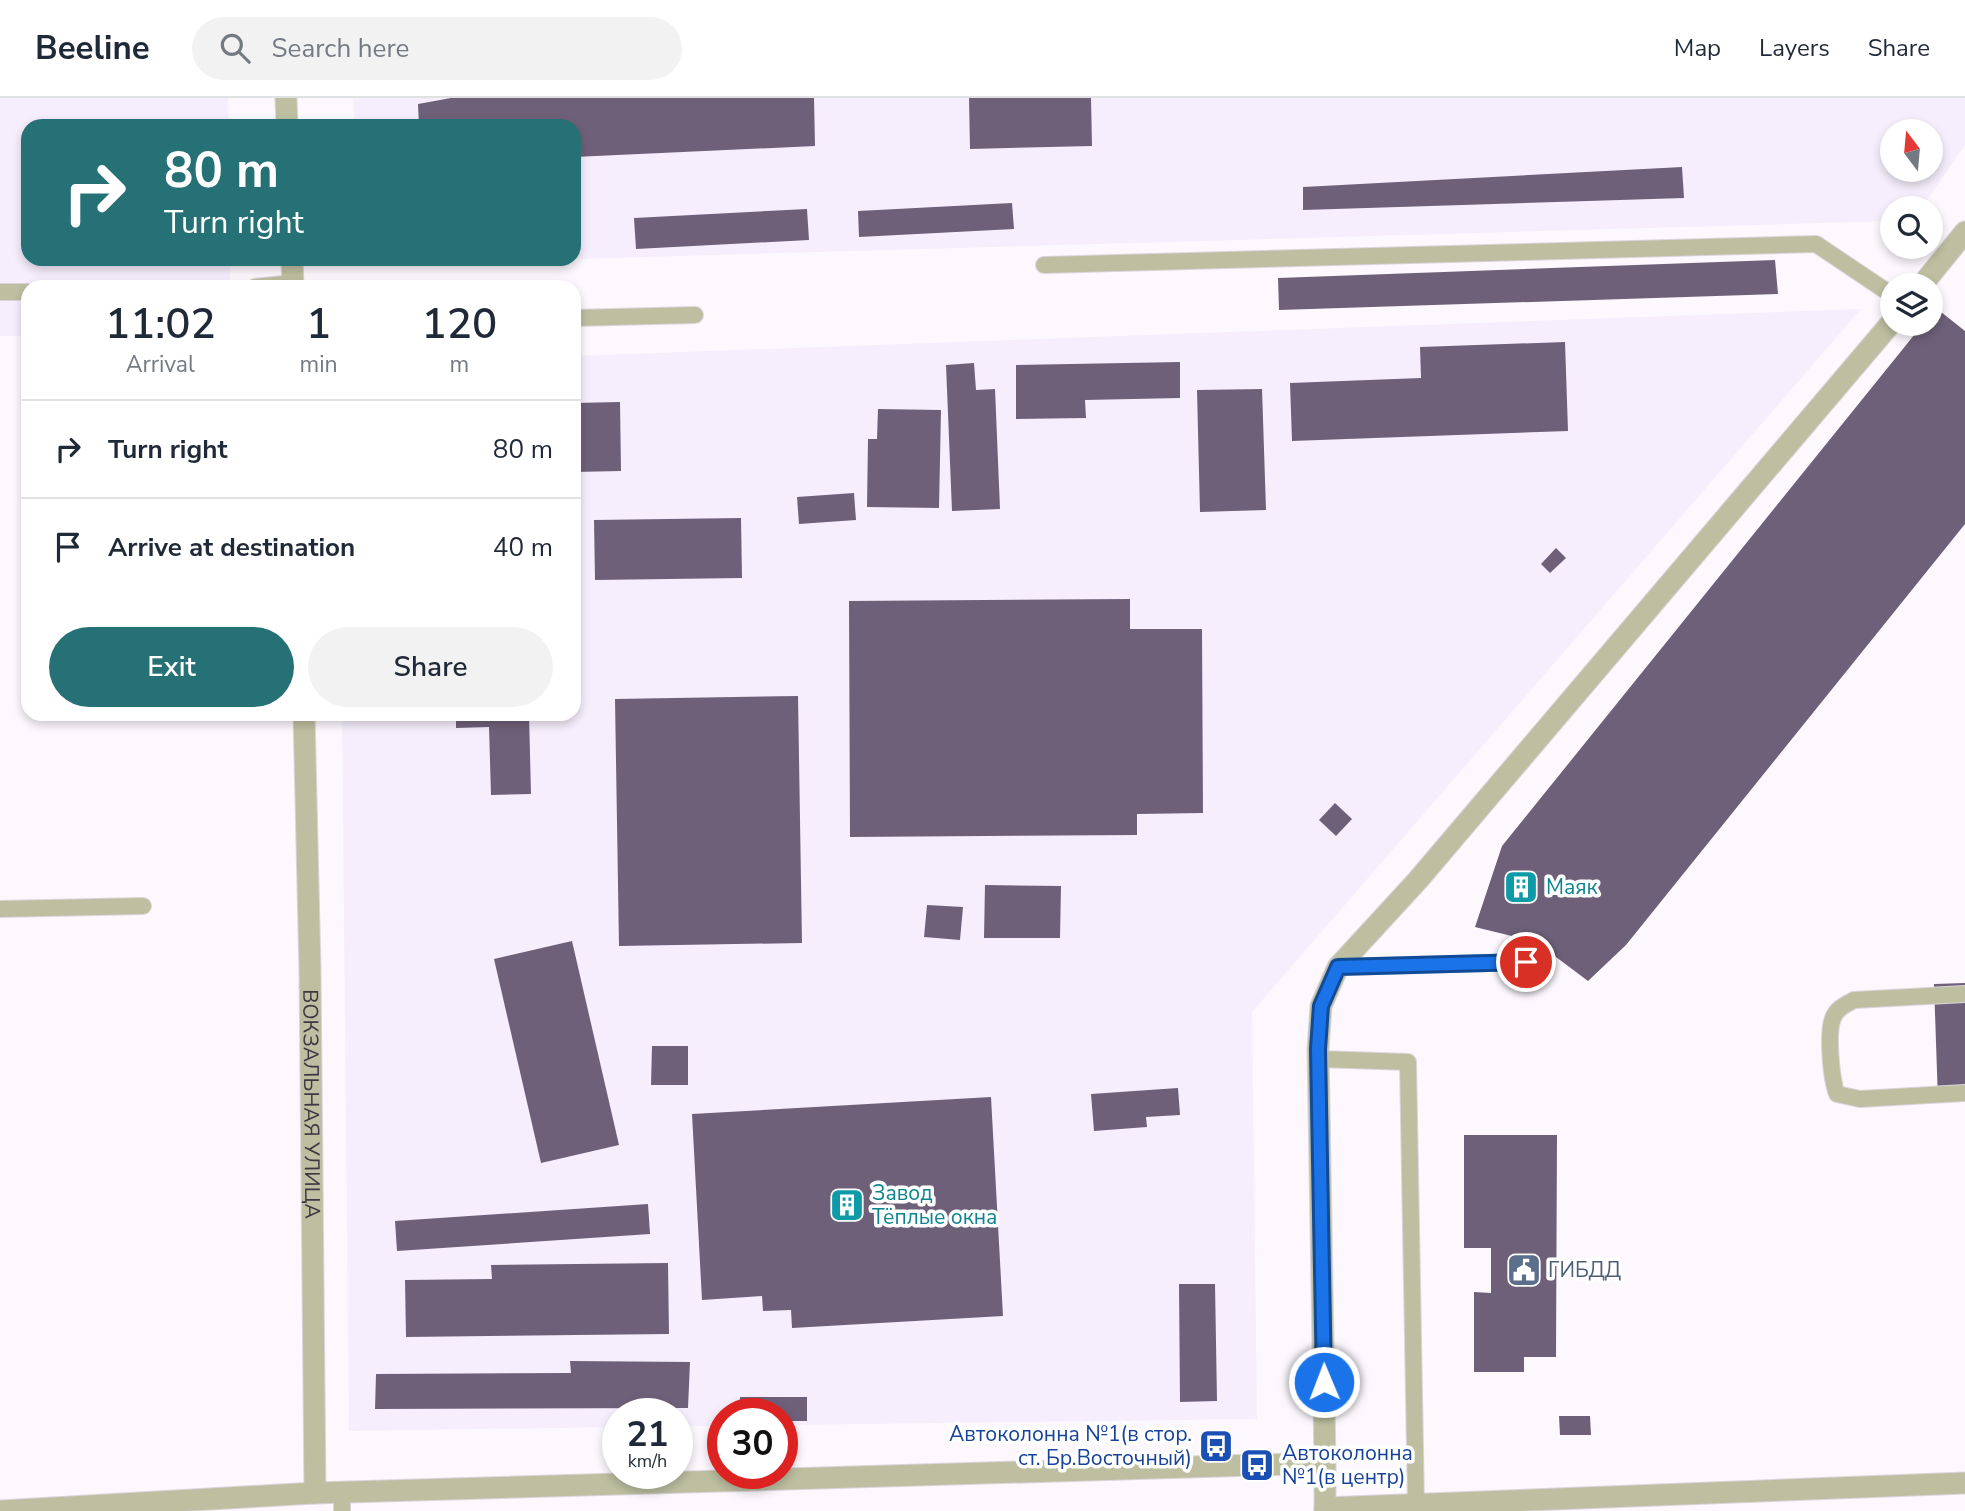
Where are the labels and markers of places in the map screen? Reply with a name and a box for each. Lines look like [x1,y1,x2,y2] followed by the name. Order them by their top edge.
[1502,868,1540,906] building icon: Маяк
[1546,873,1599,901] place label: Маяк
[1496,932,1556,992] pin
[872,1179,997,1231] place label: Завод Тёплые окна
[828,1186,866,1224] building icon: Завод Тёплые окна
[1505,1251,1543,1289] public building icon: ГИБДД
[1548,1256,1621,1284] place label: ГИБДД
[949,1420,1192,1472] place label: Автоколонна №1(в стор. ст. Бр.Восточный)
[1197,1427,1235,1465] bus stop icon: Автоколонна №1(в стор. ст. Бр.Восточный)
[1282,1439,1413,1491] place label: Автоколонна №1(в центр)
[1238,1446,1276,1484] bus stop icon: Автоколонна №1(в центр)

